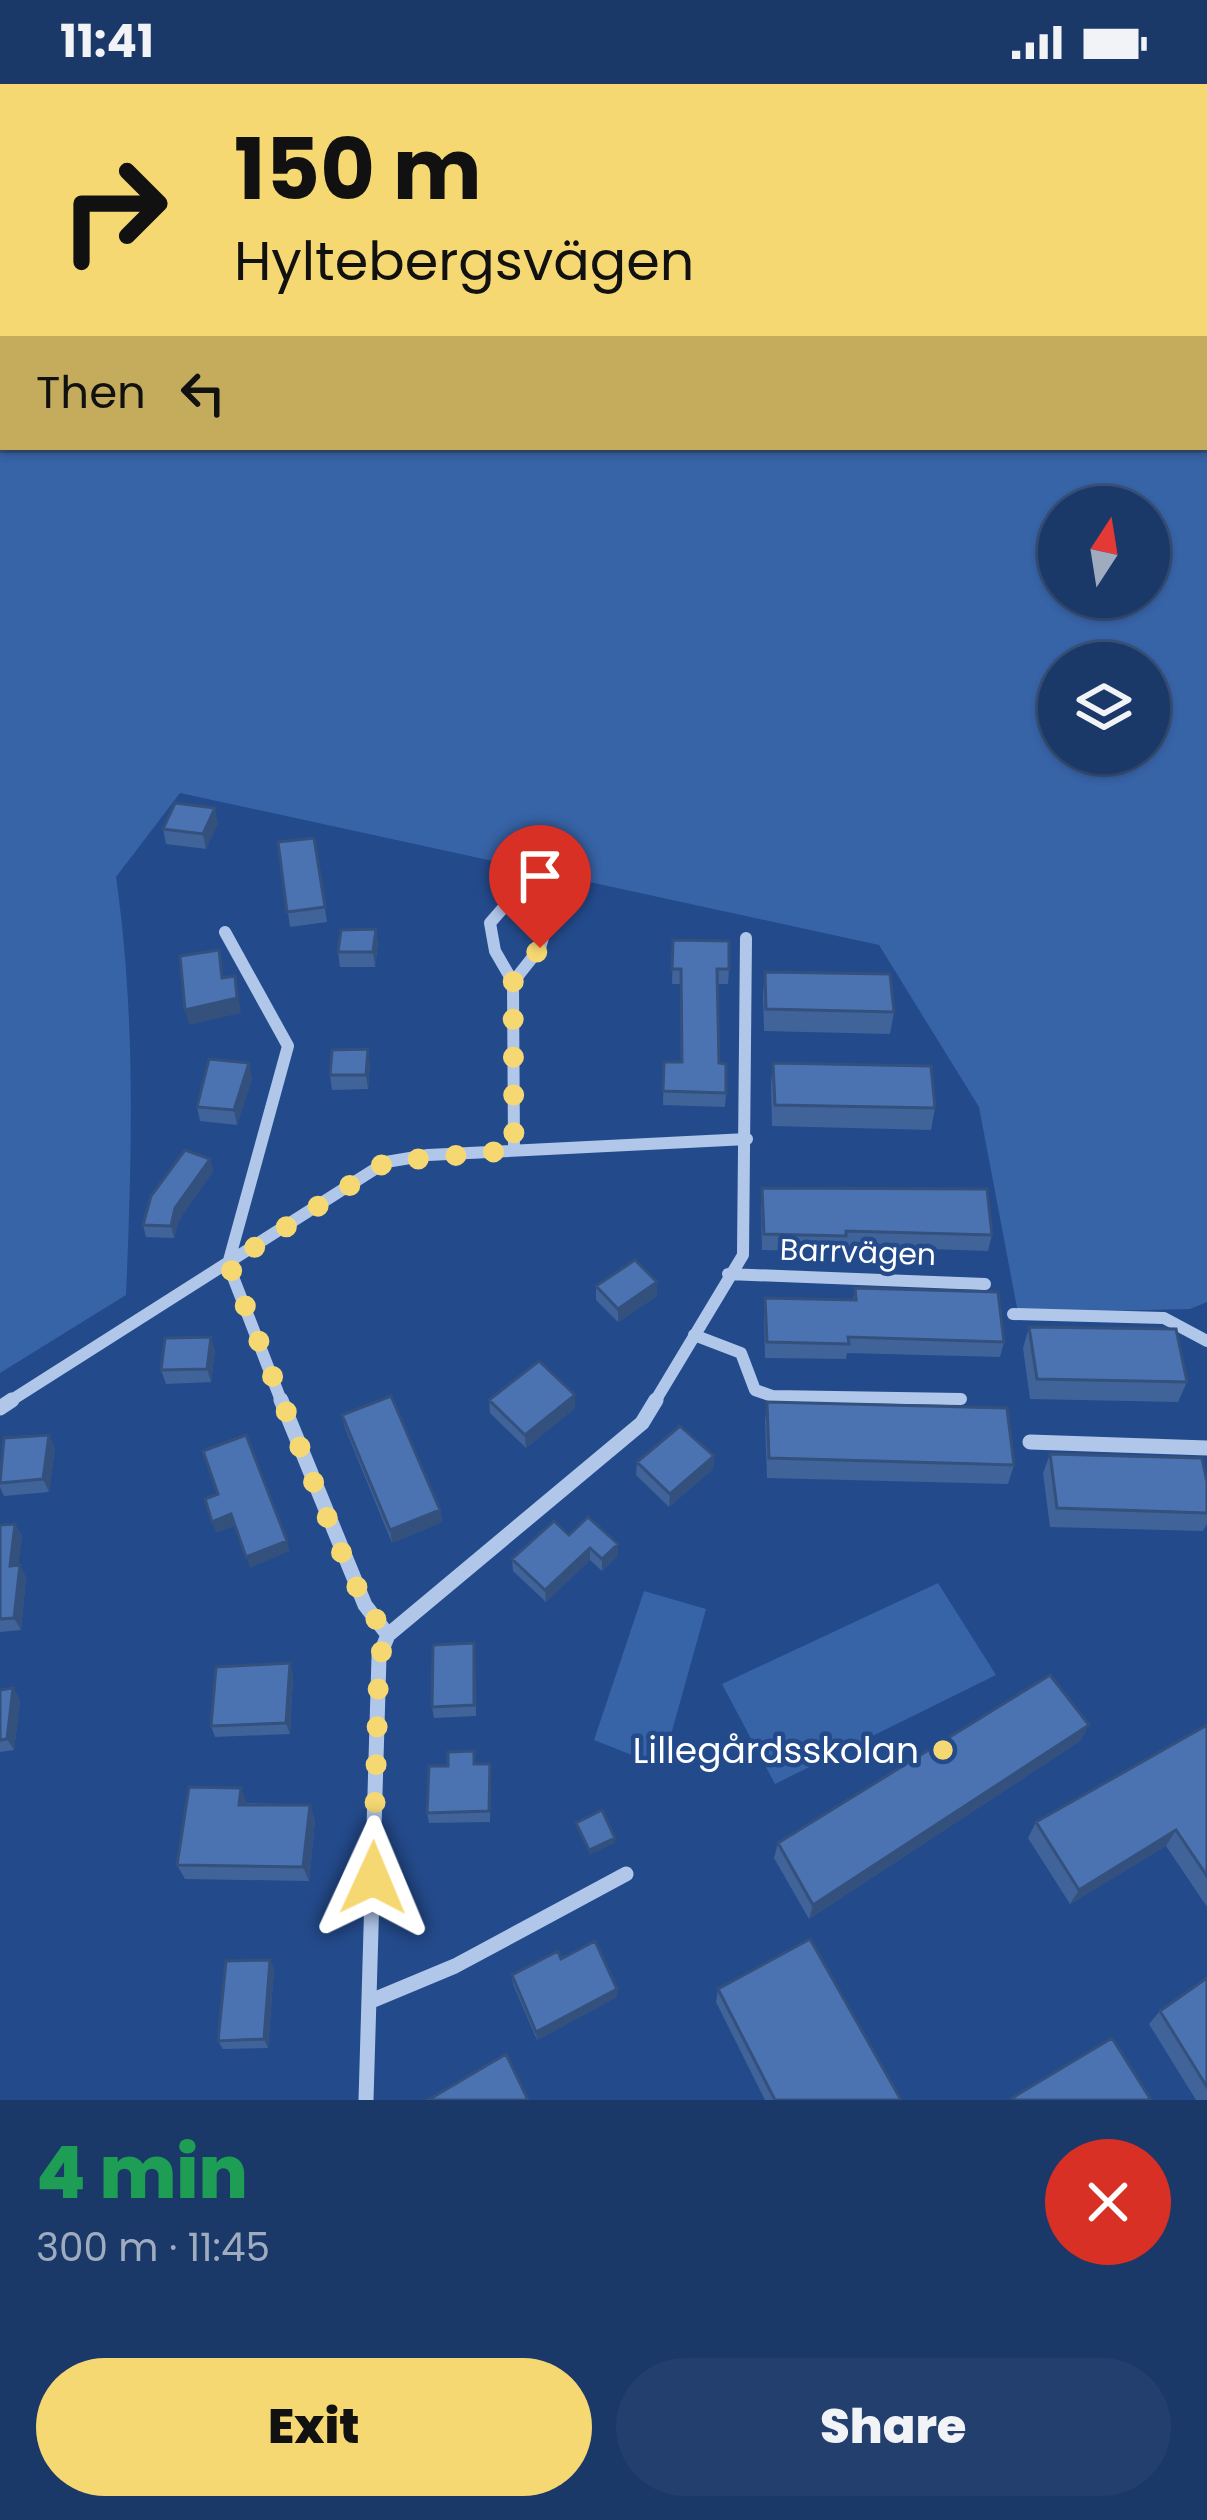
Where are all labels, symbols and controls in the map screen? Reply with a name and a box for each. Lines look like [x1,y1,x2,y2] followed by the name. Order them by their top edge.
[60,10,154,73] text: 11:41
[234,111,482,228] text: 150 m
[36,132,192,288] icon: right
[234,223,694,299] text: Hyltebergsvägen
[170,360,236,426] icon: left
[36,361,146,424] text: Then
[1038,486,1170,618] north arrow
[1038,486,1170,774] map controls
[1038,642,1170,774] button: layers
[489,825,591,948] pin
[507,843,573,909] icon: arrive
[779,1228,937,1276] street label: Barrvägen
[633,1725,919,1776] place label: Lillegårdsskolan
[930,1737,956,1763] marker: Lillegårdsskolan
[310,1815,436,1941] position arrow
[36,2122,248,2223] text: 4 min
[1045,2139,1171,2265] button: close
[36,2220,270,2275] text: 300 m · 11:45
[36,2358,592,2496] button: Exit
[616,2358,1171,2496] button: Share

